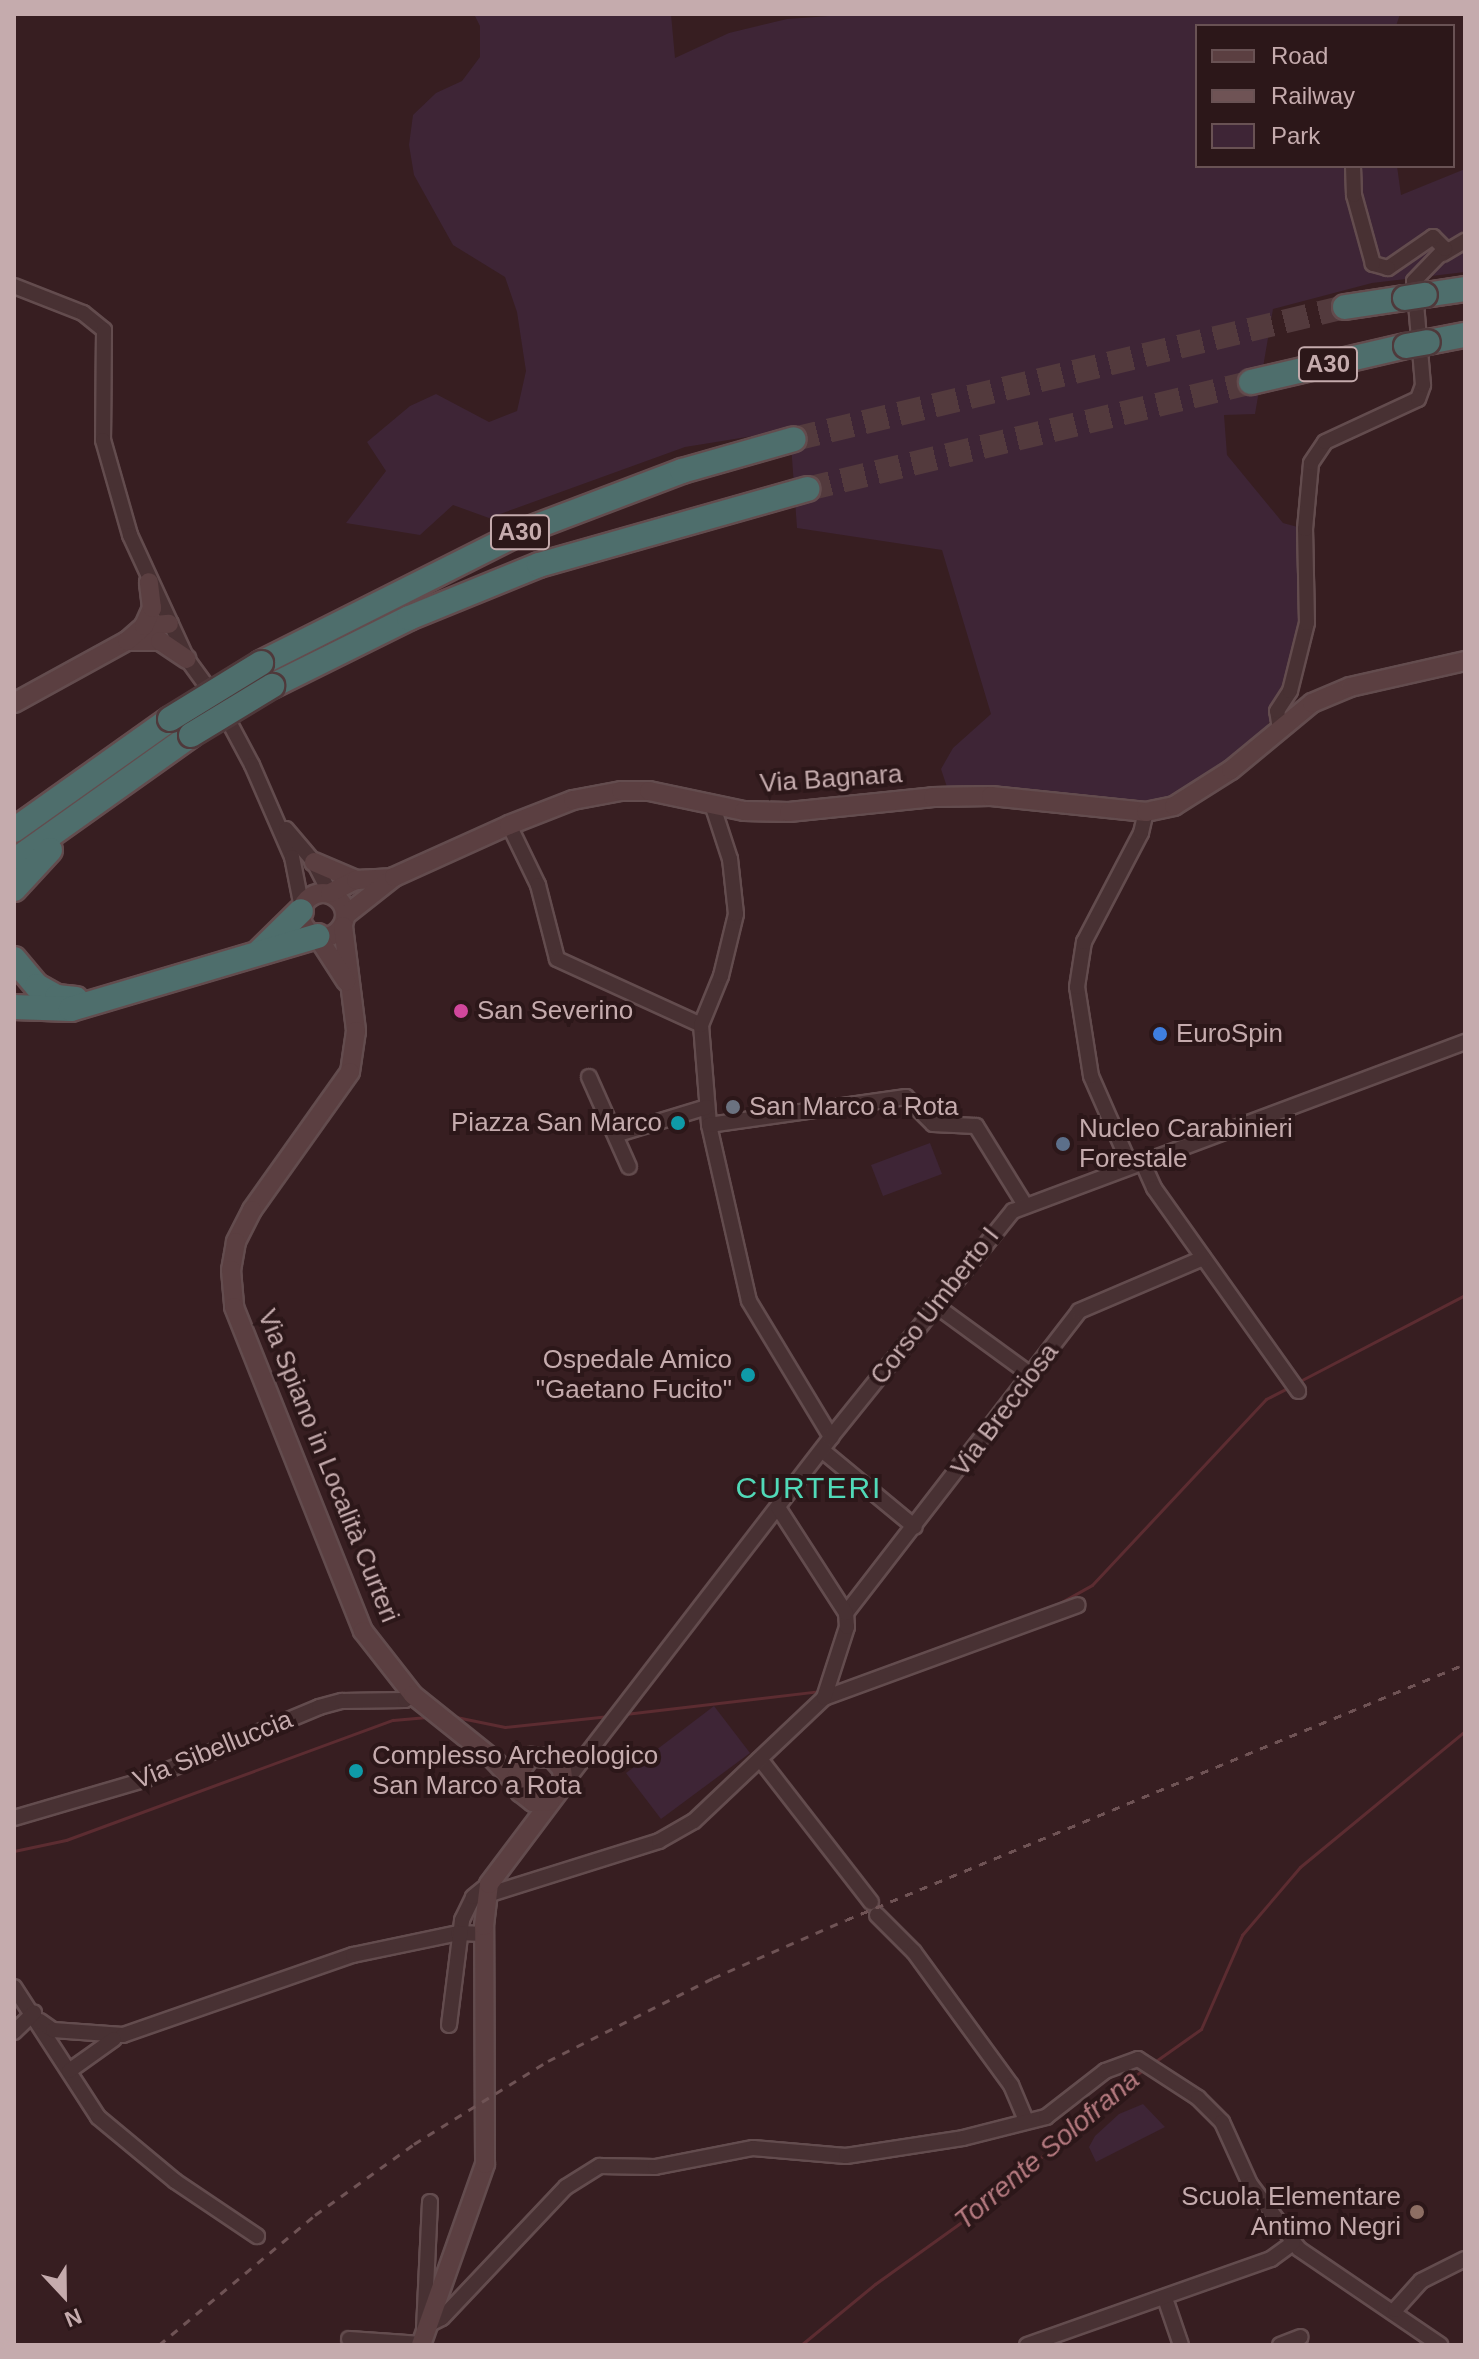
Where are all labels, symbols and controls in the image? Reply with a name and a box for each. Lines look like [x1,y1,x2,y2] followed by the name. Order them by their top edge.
[1195,24,1455,168] legend
[1271,42,1328,69] text: Road
[1271,82,1355,109] text: Railway
[1271,122,1320,149] text: Park
[1296,344,1360,384] road number: A30
[488,512,552,552] road number: A30
[759,758,903,800] street label: Via Bagnara
[477,995,633,1027] place label: San Severino
[452,1002,470,1020] marker: San Severino
[1176,1018,1283,1050] place label: EuroSpin
[1151,1025,1169,1043] marker: EuroSpin
[749,1091,959,1123] place label: San Marco a Rota
[724,1098,742,1116] marker: San Marco a Rota
[451,1107,662,1139] place label: Piazza San Marco
[1079,1113,1293,1174] place label: Nucleo Carabinieri Forestale
[669,1114,687,1132] marker: Piazza San Marco
[1054,1135,1072,1153] marker: Nucleo Carabinieri Forestale
[864,1221,1006,1391] street label: Corso Umberto I
[251,1305,405,1627] street label: Via Spiano in Località Curteri
[945,1337,1065,1483] street label: Via Brecciosa
[536,1344,732,1406] place label: Ospedale Amico "Gaetano Fucito"
[739,1366,757,1384] marker: Ospedale Amico "Gaetano Fucito"
[736,1470,882,1506] district label: CURTERI
[129,1704,297,1796] street label: Via Sibelluccia
[372,1740,660,1802] place label: Complesso Archeologico San Marco a Rota
[347,1762,365,1780] marker: Complesso Archeologico San Marco a Rota
[948,2063,1146,2237] water label: Torrente Solofrana
[1181,2181,1401,2242] place label: Scuola Elementare Antimo Negri
[1408,2203,1426,2221] marker: Scuola Elementare Antimo Negri
[24,2255,104,2335] north arrow
[61,2303,85,2332] text: N

